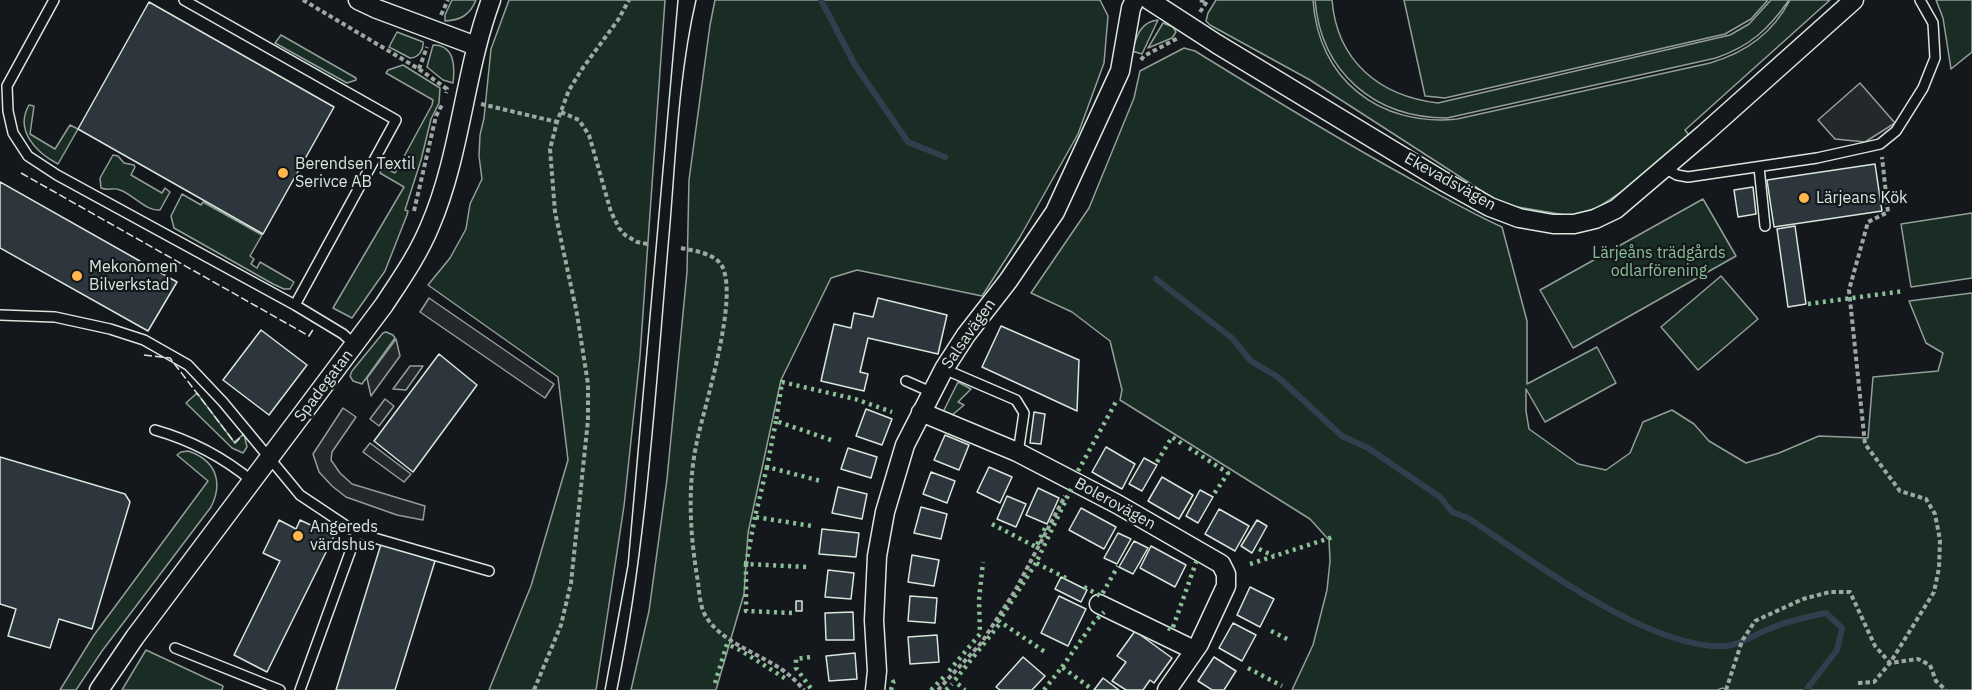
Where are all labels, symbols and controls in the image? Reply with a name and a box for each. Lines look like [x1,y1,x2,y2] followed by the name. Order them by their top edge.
[1401,149,1499,215] street label: Ekevadsvägen
[295,154,415,192] place label: Berendsen Textil Serivce AB
[276,166,290,180] marker: Berendsen Textil Serivce AB
[1816,188,1908,208] place label: Lärjeans Kök
[1797,191,1811,205] marker: Lärjeans Kök
[1592,243,1726,281] park label: Lärjeåns trädgårds odlarförening
[89,257,178,295] place label: Mekonomen Bilverkstad
[70,269,84,283] marker: Mekonomen Bilverkstad
[938,295,1000,373] street label: Salsavägen
[291,346,357,426] street label: Spadegatan
[1071,474,1159,534] street label: Bolerovägen
[310,517,378,555] place label: Angereds värdshus
[291,529,305,543] marker: Angereds värdshus

